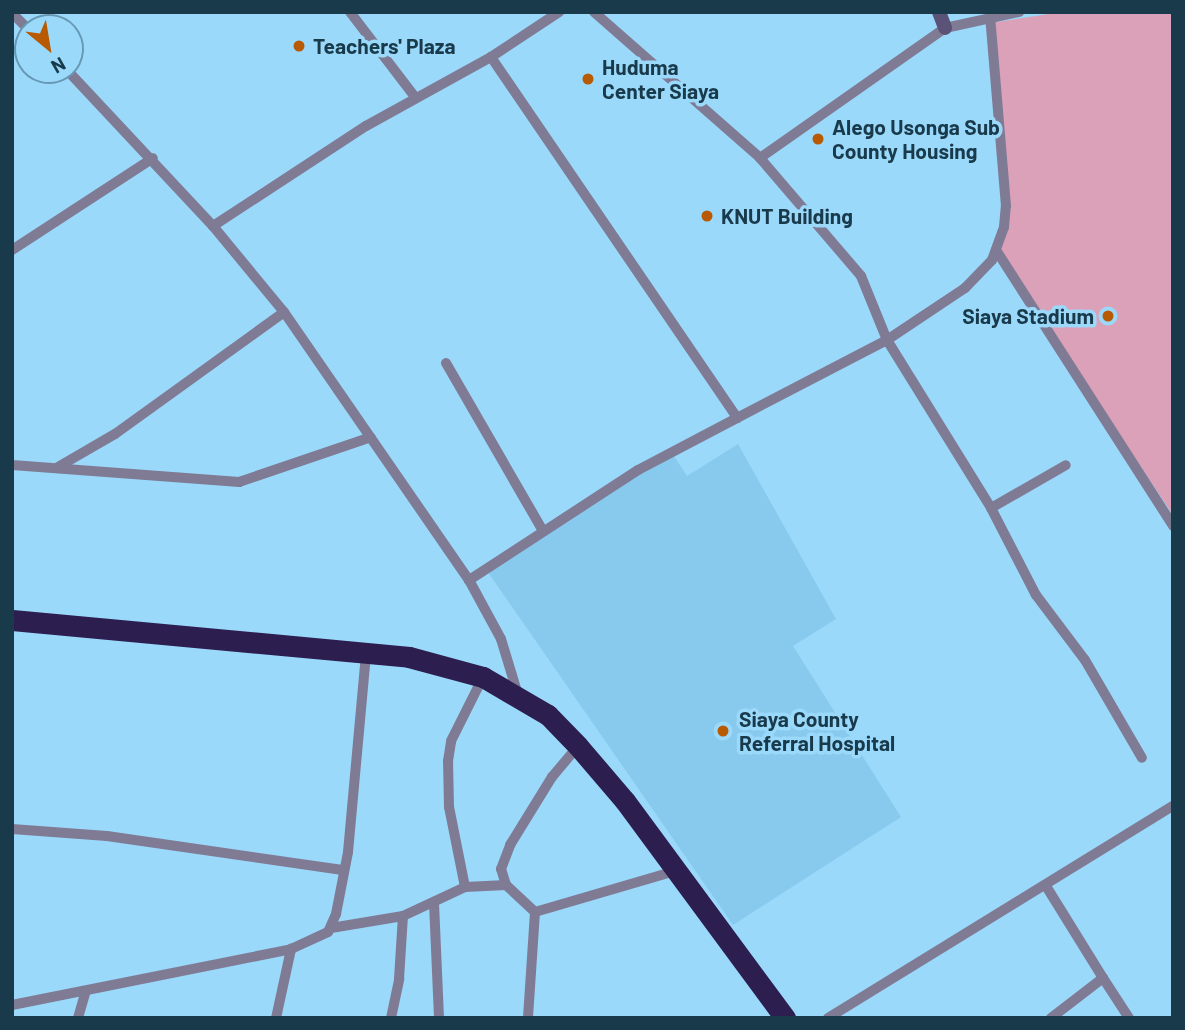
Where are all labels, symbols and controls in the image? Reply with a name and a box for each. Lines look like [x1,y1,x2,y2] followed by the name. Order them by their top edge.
[14,14,84,84] north arrow
[313,33,456,59] place label: Teachers' Plaza
[291,38,307,54] marker: Teachers' Plaza
[48,53,70,79] text: N
[602,54,719,104] place label: Huduma Center Siaya
[580,71,596,87] marker: Huduma Center Siaya
[832,114,1000,164] place label: Alego Usonga Sub County Housing
[810,131,826,147] marker: Alego Usonga Sub County Housing
[721,203,853,229] place label: KNUT Building
[699,208,715,224] marker: KNUT Building
[962,303,1094,329] place label: Siaya Stadium
[1100,308,1116,324] marker: Siaya Stadium
[739,706,895,756] place label: Siaya County Referral Hospital
[713,721,733,741] marker: Siaya County Referral Hospital

